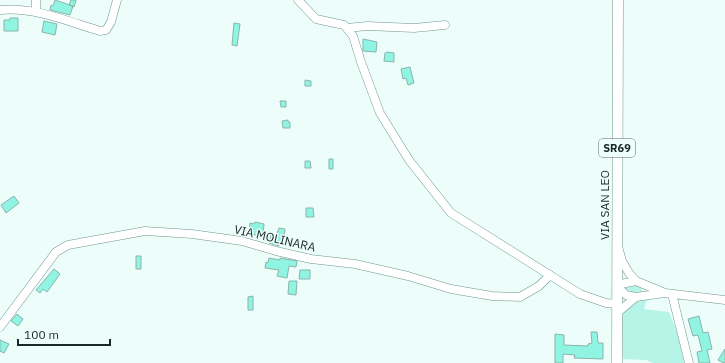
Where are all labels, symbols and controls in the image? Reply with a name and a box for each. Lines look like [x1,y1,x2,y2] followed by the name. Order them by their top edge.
[599,139,635,157] road number: SR69
[597,170,612,240] street label: VIA SAN LEO
[233,221,318,255] street label: VIA MOLINARA
[18,321,110,347] scale bar
[24,327,59,342] text: 100 m

